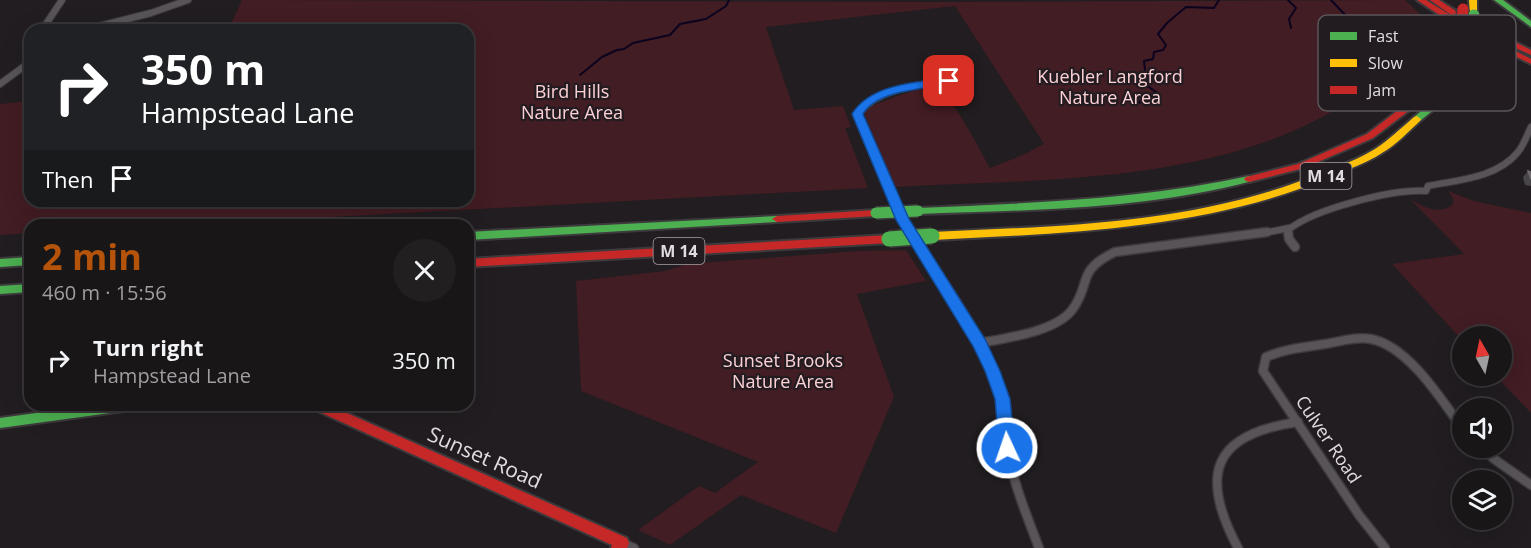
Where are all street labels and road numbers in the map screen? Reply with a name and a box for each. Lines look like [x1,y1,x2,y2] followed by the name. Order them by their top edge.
[1300,163,1352,189] road number: M 14
[654,238,704,264] road number: M 14
[1291,390,1367,488] street label: Culver Road
[424,419,546,495] street label: Sunset Road

